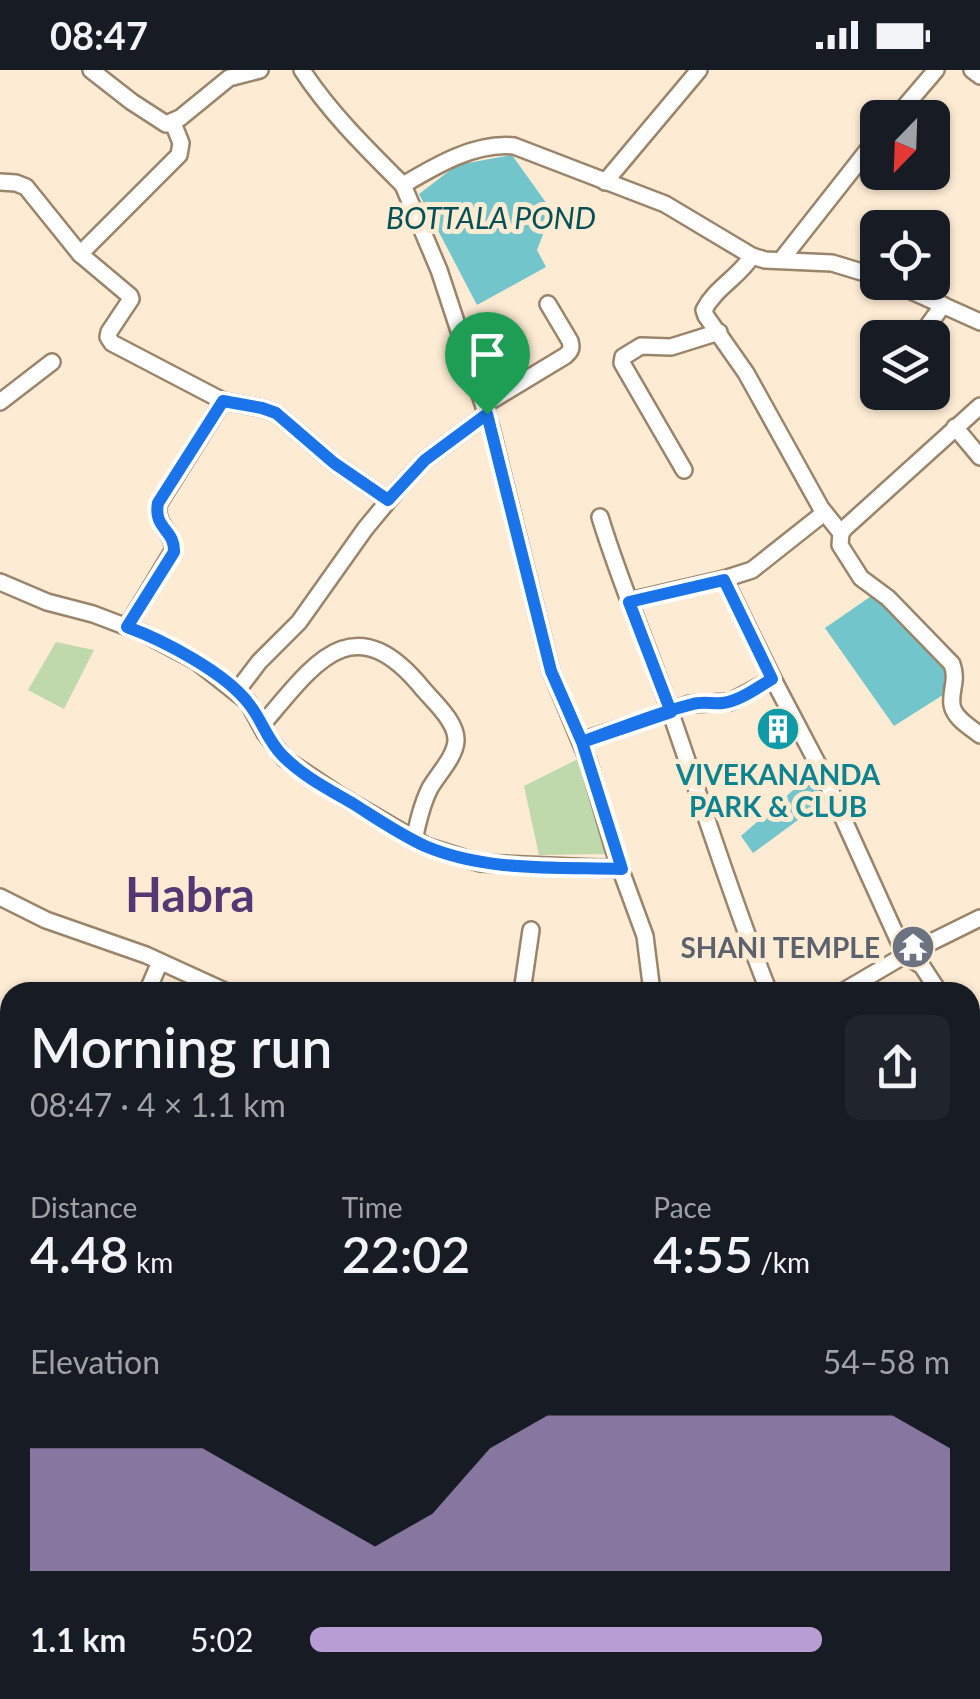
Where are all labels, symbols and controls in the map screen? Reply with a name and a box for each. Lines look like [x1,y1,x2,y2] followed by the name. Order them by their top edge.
[50,12,148,58] text: 08:47
[860,100,950,190] north arrow
[860,100,950,410] map controls
[386,199,596,235] water label: BOTTALA POND
[860,210,950,300] button: locate
[445,312,530,415] pin
[860,320,950,410] button: layers
[460,327,515,382] icon: arrive
[755,706,801,752] building icon: VIVEKANANDA PARK & CLUB
[675,757,881,823] place label: VIVEKANANDA PARK & CLUB
[125,865,255,922] district label: Habra
[890,924,936,970] temple icon: SHANI TEMPLE
[680,930,880,964] place label: SHANI TEMPLE
[30,1014,332,1080] text: Morning run
[845,1015,950,1120] button: share
[30,1085,286,1124] text: 08:47 · 4 × 1.1 km
[30,1190,137,1224] text: Distance
[342,1190,403,1224] text: Time
[653,1190,712,1224] text: Pace
[30,1224,129,1284] text: 4.48
[342,1224,470,1284] text: 22:02
[653,1224,753,1284] text: 4:55
[129,1245,173,1279] text: km
[753,1245,810,1279] text: /km
[30,1342,160,1381] text: Elevation
[823,1342,950,1381] text: 54–58 m
[30,1620,126,1659] text: 1.1 km
[190,1620,254,1659] text: 5:02

